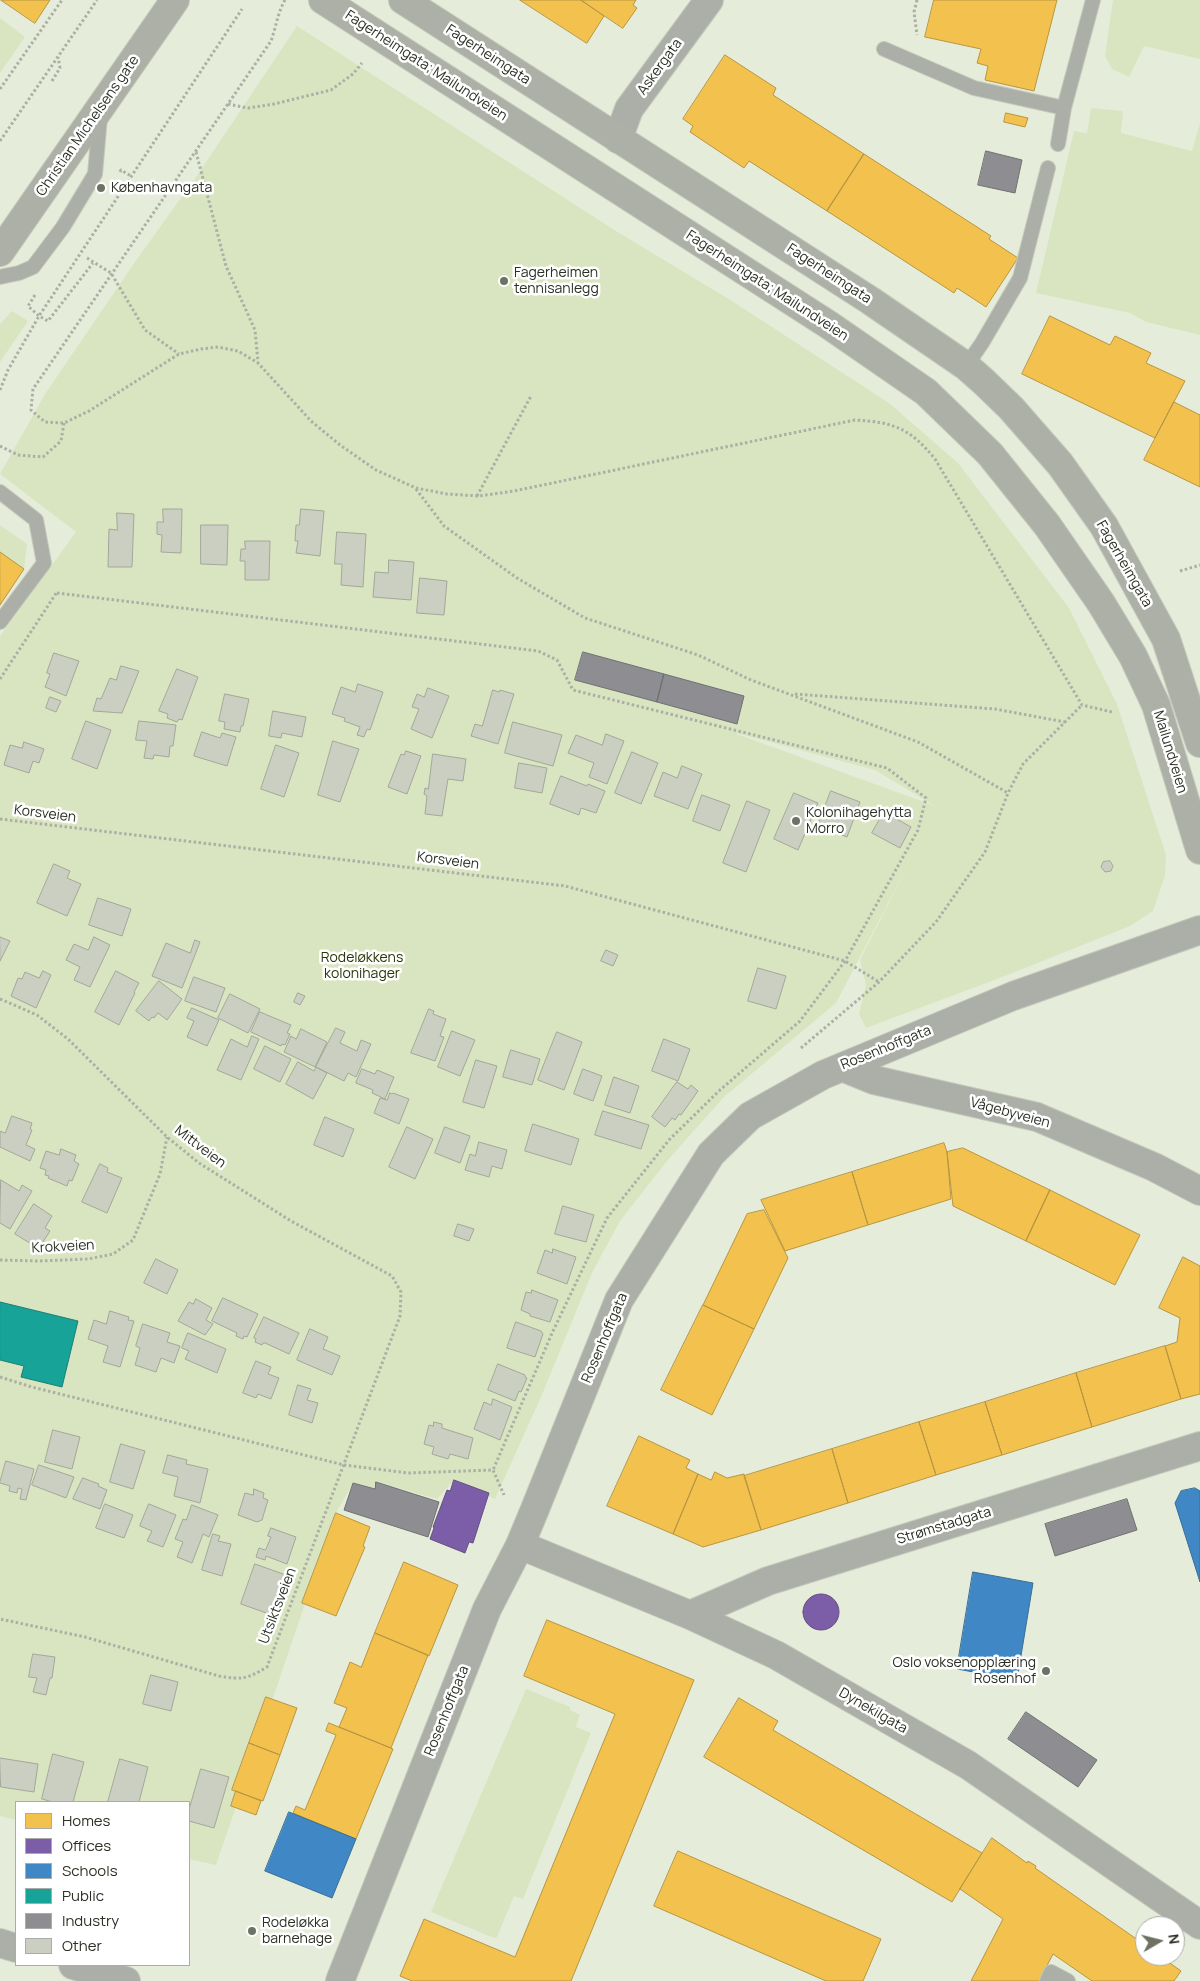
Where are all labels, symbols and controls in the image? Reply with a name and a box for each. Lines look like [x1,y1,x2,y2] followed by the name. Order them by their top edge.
[342,7,510,125] street label: Fagerheimgata; Mailundveien
[443,21,533,89] street label: Fagerheimgata
[634,36,686,98] street label: Askergata
[33,53,143,199] street label: Christian Michelsens gate
[111,180,212,196] place label: Københavngata
[95,182,107,194] marker: Københavngata
[683,227,851,345] street label: Fagerheimgata; Mailundveien
[784,240,874,308] street label: Fagerheimgata
[514,265,599,298] place label: Fagerheimen tennisanlegg
[498,275,510,287] marker: Fagerheimen tennisanlegg
[1092,518,1156,610] street label: Fagerheimgata
[1149,709,1191,795] street label: Mailundveien
[13,802,77,826] street label: Korsveien
[806,805,912,838] place label: Kolonihagehytta Morro
[790,815,802,827] marker: Kolonihagehytta Morro
[416,849,480,873] street label: Korsveien
[321,950,403,982] park label: Rodeløkkens kolonihager
[838,1022,934,1074] street label: Rosenhoffgata
[968,1094,1052,1132] street label: Vågebyveien
[171,1122,229,1172] street label: Mittveien
[31,1237,95,1257] street label: Krokveien
[579,1291,631,1385] street label: Rosenhoffgata
[895,1504,993,1548] street label: Strømstadgata
[256,1566,300,1646] street label: Utsiktsveien
[892,1655,1036,1688] place label: Oslo voksenopplæring Rosenhof
[421,1663,473,1759] street label: Rosenhoffgata
[1040,1665,1052,1677] marker: Oslo voksenopplæring Rosenhof
[836,1685,910,1737] street label: Dynekilgata
[15,1801,190,1966] legend
[62,1810,110,1831] text: Homes
[62,1835,111,1856] text: Offices
[62,1860,118,1881] text: Schools
[62,1885,104,1906] text: Public
[62,1910,119,1931] text: Industry
[262,1915,332,1948] place label: Rodeløkka barnehage
[1135,1916,1185,1966] north arrow
[246,1925,258,1937] marker: Rodeløkka barnehage
[1164,1933,1184,1945] text: N
[62,1935,102,1956] text: Other

